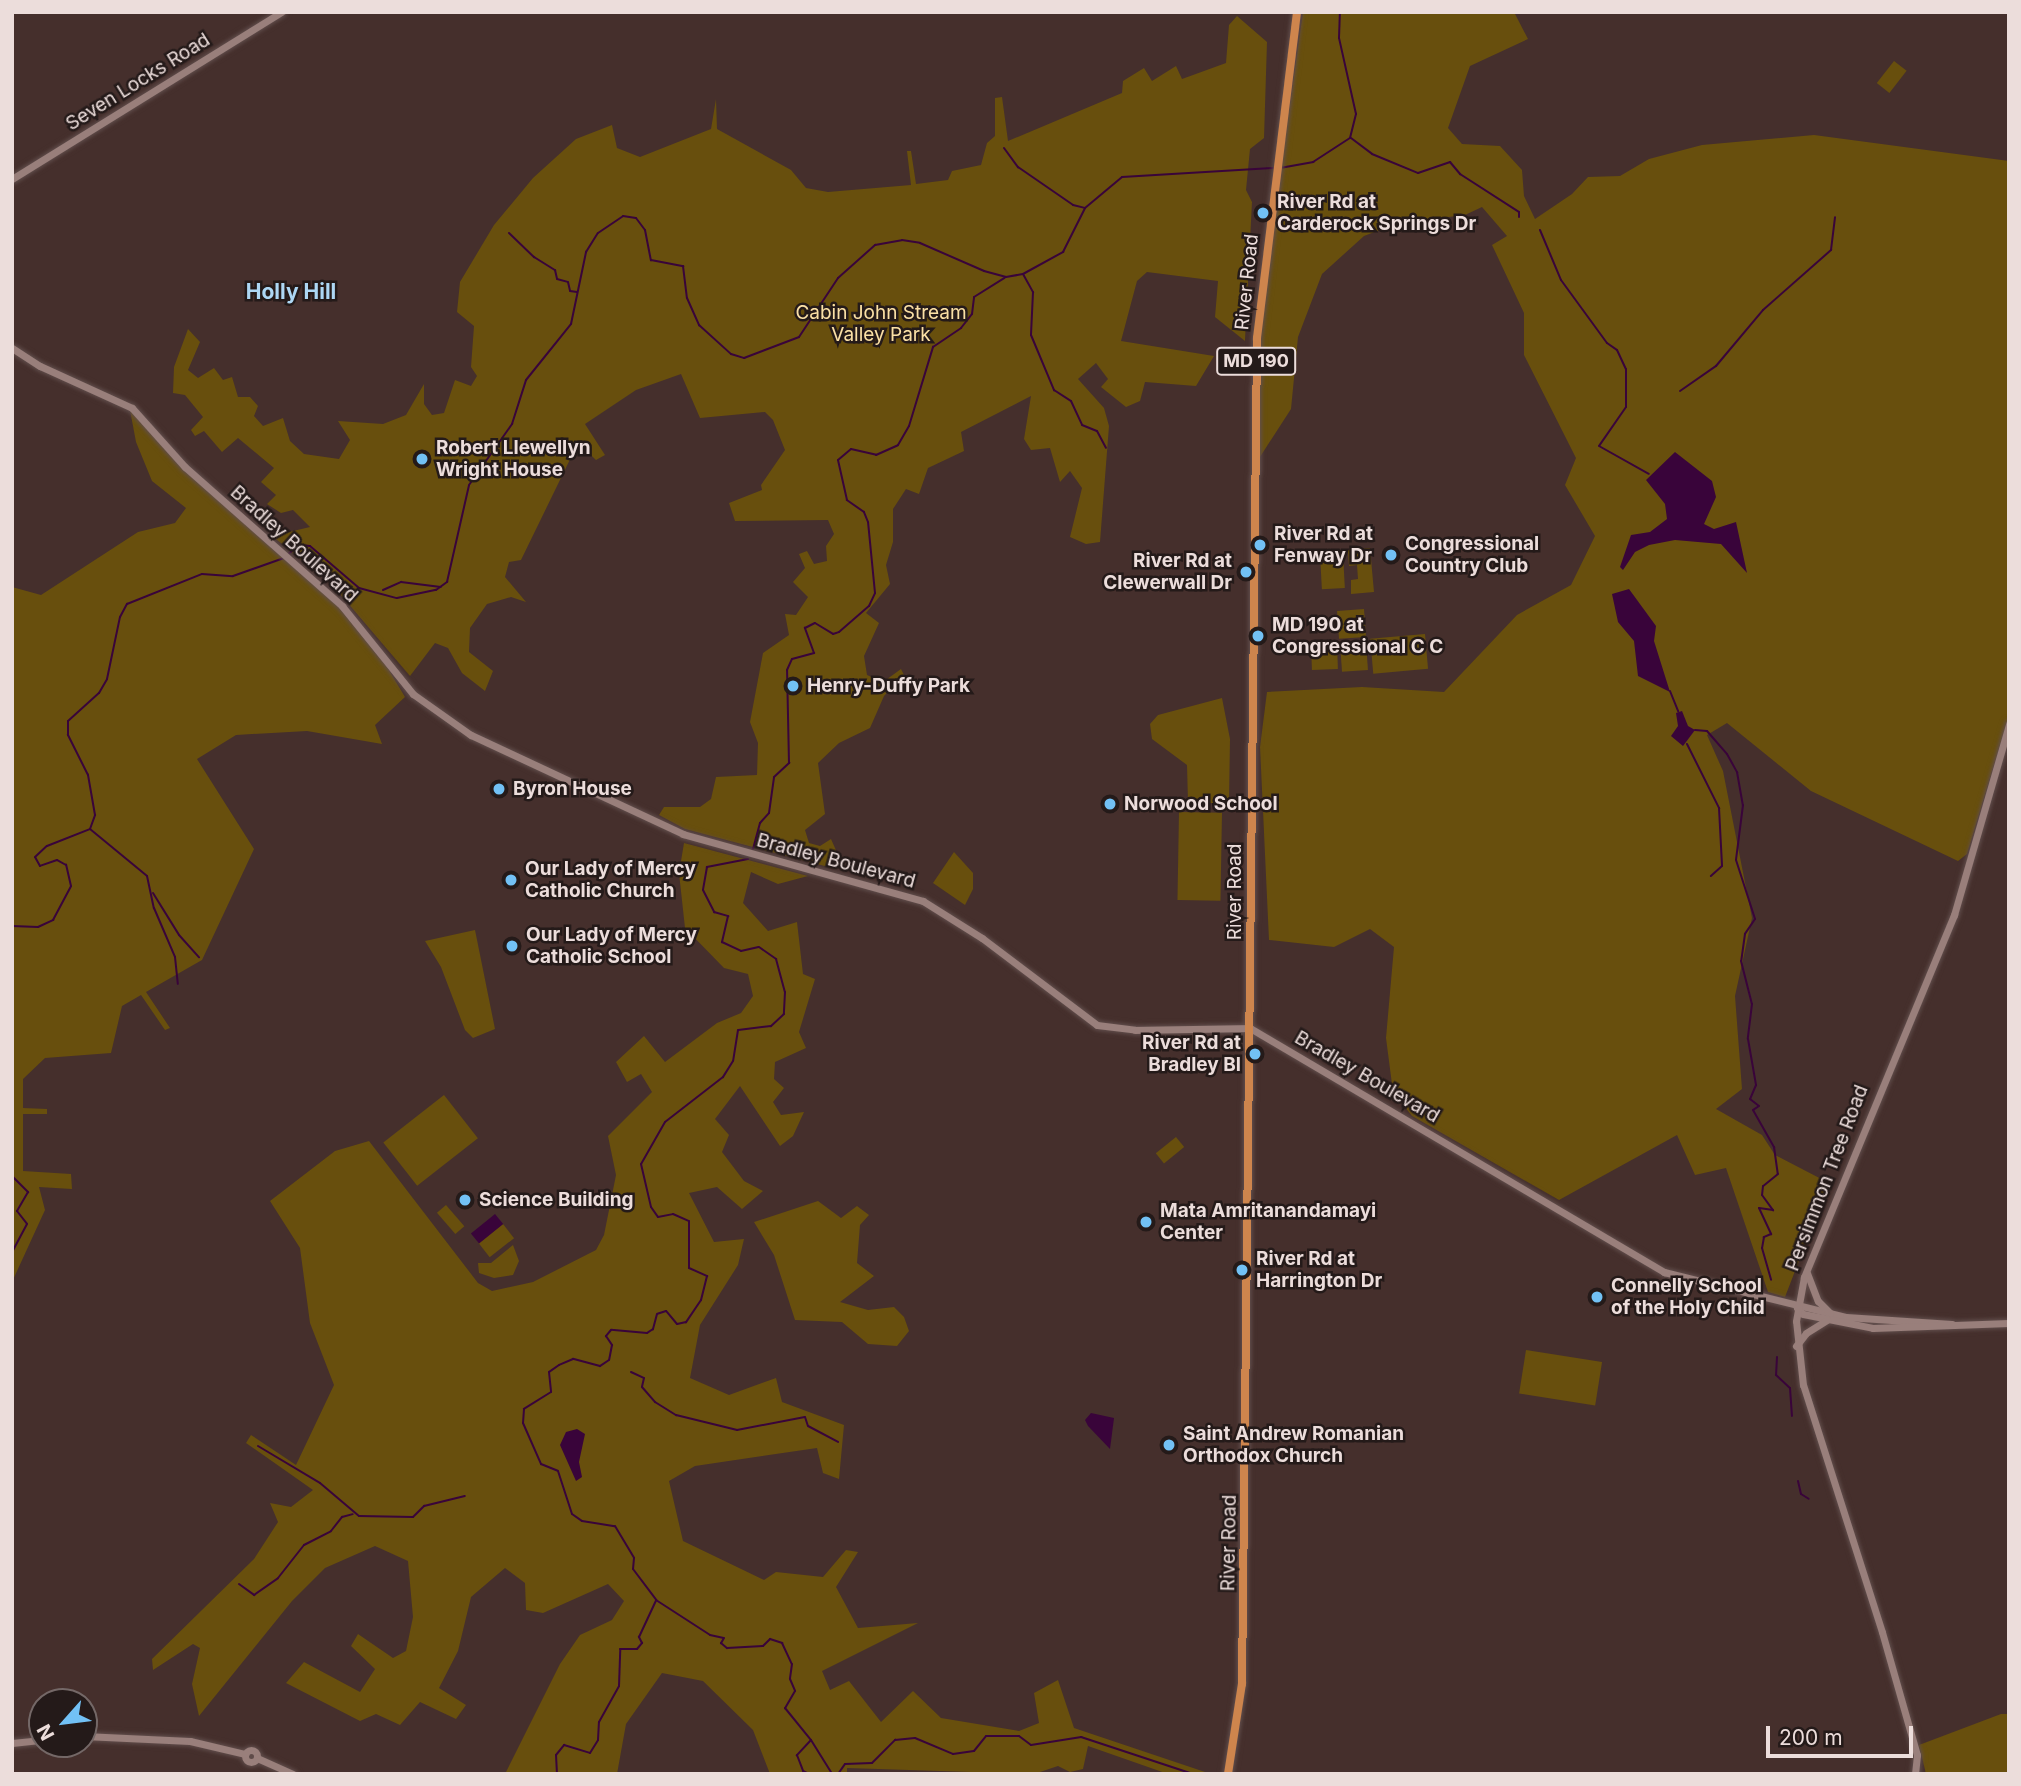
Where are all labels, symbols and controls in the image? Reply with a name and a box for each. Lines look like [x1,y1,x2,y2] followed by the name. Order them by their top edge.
[62,28,214,136] street label: Seven Locks Road
[1277,191,1476,235] place label: River Rd at Carderock Springs Dr
[1255,205,1271,221] marker: River Rd at Carderock Springs Dr
[1231,233,1263,331] street label: River Road
[246,279,336,305] district label: Holly Hill
[795,302,967,346] park label: Cabin John Stream Valley Park
[1216,346,1296,376] road number: MD 190
[436,437,591,481] place label: Robert Llewellyn Wright House
[414,451,430,467] marker: Robert Llewellyn Wright House
[226,481,362,607] street label: Bradley Boulevard
[1274,523,1373,567] place label: River Rd at Fenway Dr
[1405,533,1539,577] place label: Congressional Country Club
[1252,537,1268,553] marker: River Rd at Fenway Dr
[1383,547,1399,563] marker: Congressional Country Club
[1103,550,1232,594] place label: River Rd at Clewerwall Dr
[1238,564,1254,580] marker: River Rd at Clewerwall Dr
[1272,614,1443,658] place label: MD 190 at Congressional C C
[1250,628,1266,644] marker: MD 190 at Congressional C C
[807,675,970,697] place label: Henry-Duffy Park
[785,678,801,694] marker: Henry-Duffy Park
[513,778,632,800] place label: Byron House
[491,781,507,797] marker: Byron House
[1124,793,1278,815] place label: Norwood School
[1102,796,1118,812] marker: Norwood School
[754,829,918,893] street label: Bradley Boulevard
[1224,844,1246,940] street label: River Road
[525,858,696,902] place label: Our Lady of Mercy Catholic Church
[503,872,519,888] marker: Our Lady of Mercy Catholic Church
[526,924,697,968] place label: Our Lady of Mercy Catholic School
[504,938,520,954] marker: Our Lady of Mercy Catholic School
[1291,1026,1443,1128] street label: Bradley Boulevard
[1142,1032,1241,1076] place label: River Rd at Bradley Bl
[1247,1046,1263,1062] marker: River Rd at Bradley Bl
[1781,1082,1873,1274] street label: Persimmon Tree Road
[479,1189,634,1211] place label: Science Building
[457,1192,473,1208] marker: Science Building
[1160,1200,1376,1244] place label: Mata Amritanandamayi Center
[1138,1214,1154,1230] marker: Mata Amritanandamayi Center
[1256,1248,1382,1292] place label: River Rd at Harrington Dr
[1234,1262,1250,1278] marker: River Rd at Harrington Dr
[1611,1275,1765,1319] place label: Connelly School of the Holy Child
[1589,1289,1605,1305] marker: Connelly School of the Holy Child
[1183,1423,1404,1467] place label: Saint Andrew Romanian Orthodox Church
[1161,1437,1177,1453] marker: Saint Andrew Romanian Orthodox Church
[1217,1495,1241,1591] street label: River Road
[28,1688,98,1758] north arrow
[1769,1712,1916,1756] scale bar
[32,1720,59,1744] text: N
[1779,1725,1843,1750] text: 200 m

